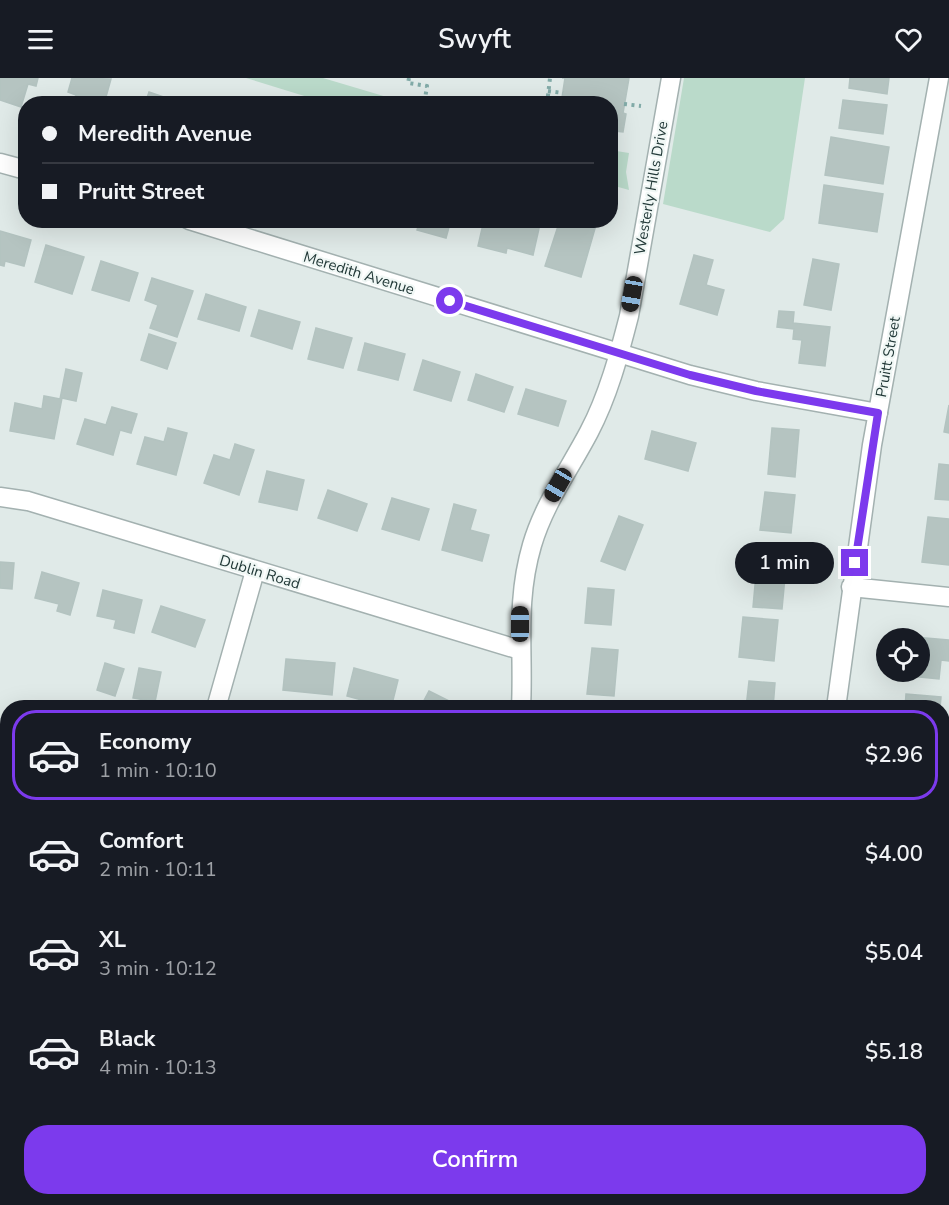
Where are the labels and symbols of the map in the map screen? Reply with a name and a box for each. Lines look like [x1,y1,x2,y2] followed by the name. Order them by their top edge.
[629,120,673,256] street label: Westerly Hills Drive
[301,247,417,299] street label: Meredith Avenue
[620,275,644,313] car
[436,287,463,314] route start
[871,314,905,399] street label: Pruitt Street
[541,465,575,505] car
[735,542,834,584] callout: 1 min
[841,549,868,576] route end
[217,550,303,594] street label: Dublin Road
[511,606,529,642] car

